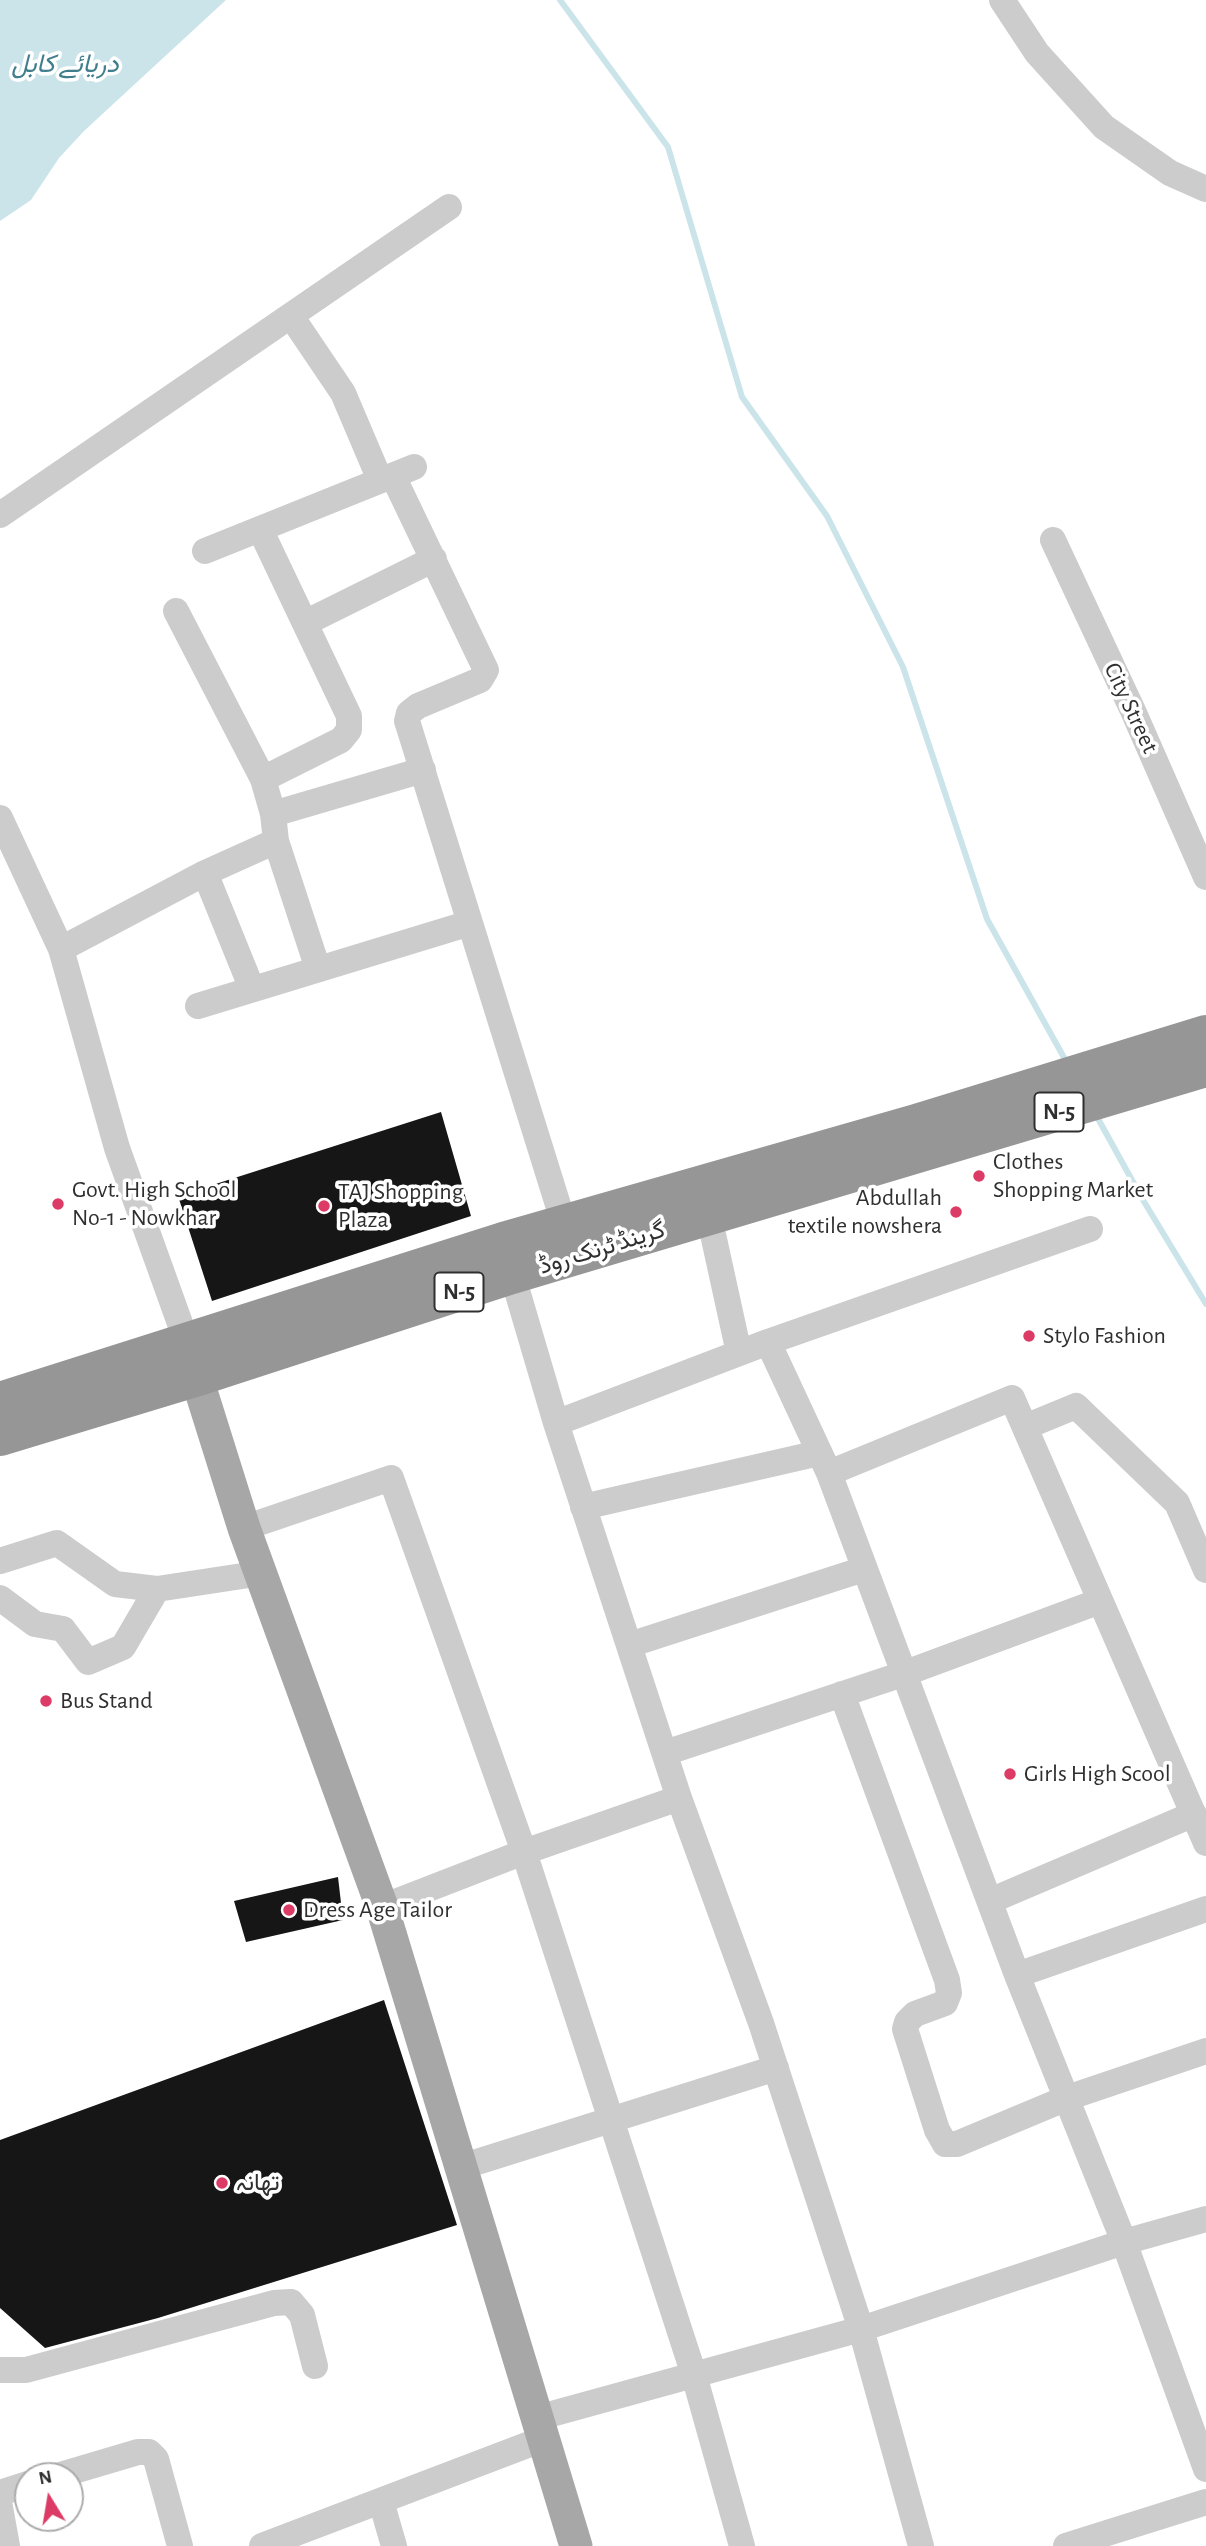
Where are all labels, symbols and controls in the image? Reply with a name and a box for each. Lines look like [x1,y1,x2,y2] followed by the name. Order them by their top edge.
[11,48,119,80] water label: دریائے کابل
[1098,658,1164,758] street label: City Street
[1034,1092,1084,1132] road number: N-5
[993,1148,1153,1204] place label: Clothes Shopping Market
[971,1168,987,1184] marker: Clothes Shopping Market
[72,1176,236,1232] place label: Govt. High School No-1 - Nowkhar
[338,1178,463,1234] place label: TAJ Shopping Plaza
[788,1184,942,1240] place label: Abdullah textile nowshera
[50,1196,66,1212] marker: Govt. High School No-1 - Nowkhar
[316,1198,332,1214] marker: TAJ Shopping Plaza
[948,1204,964,1220] marker: Abdullah textile nowshera
[535,1215,669,1281] street label: گرینڈ ٹرنک روڈ
[434,1273,484,1312] road number: N-5
[1043,1322,1166,1350] place label: Stylo Fashion
[1021,1328,1037,1344] marker: Stylo Fashion
[60,1687,153,1715] place label: Bus Stand
[38,1693,54,1709] marker: Bus Stand
[1024,1760,1171,1788] place label: Girls High Scool
[1002,1766,1018,1782] marker: Girls High Scool
[303,1896,452,1924] place label: Dress Age Tailor
[281,1902,297,1918] marker: Dress Age Tailor
[236,2169,280,2197] place label: تھانہ
[214,2175,230,2191] marker: تھانہ
[14,2462,84,2532] north arrow
[37,2467,54,2488] text: N

